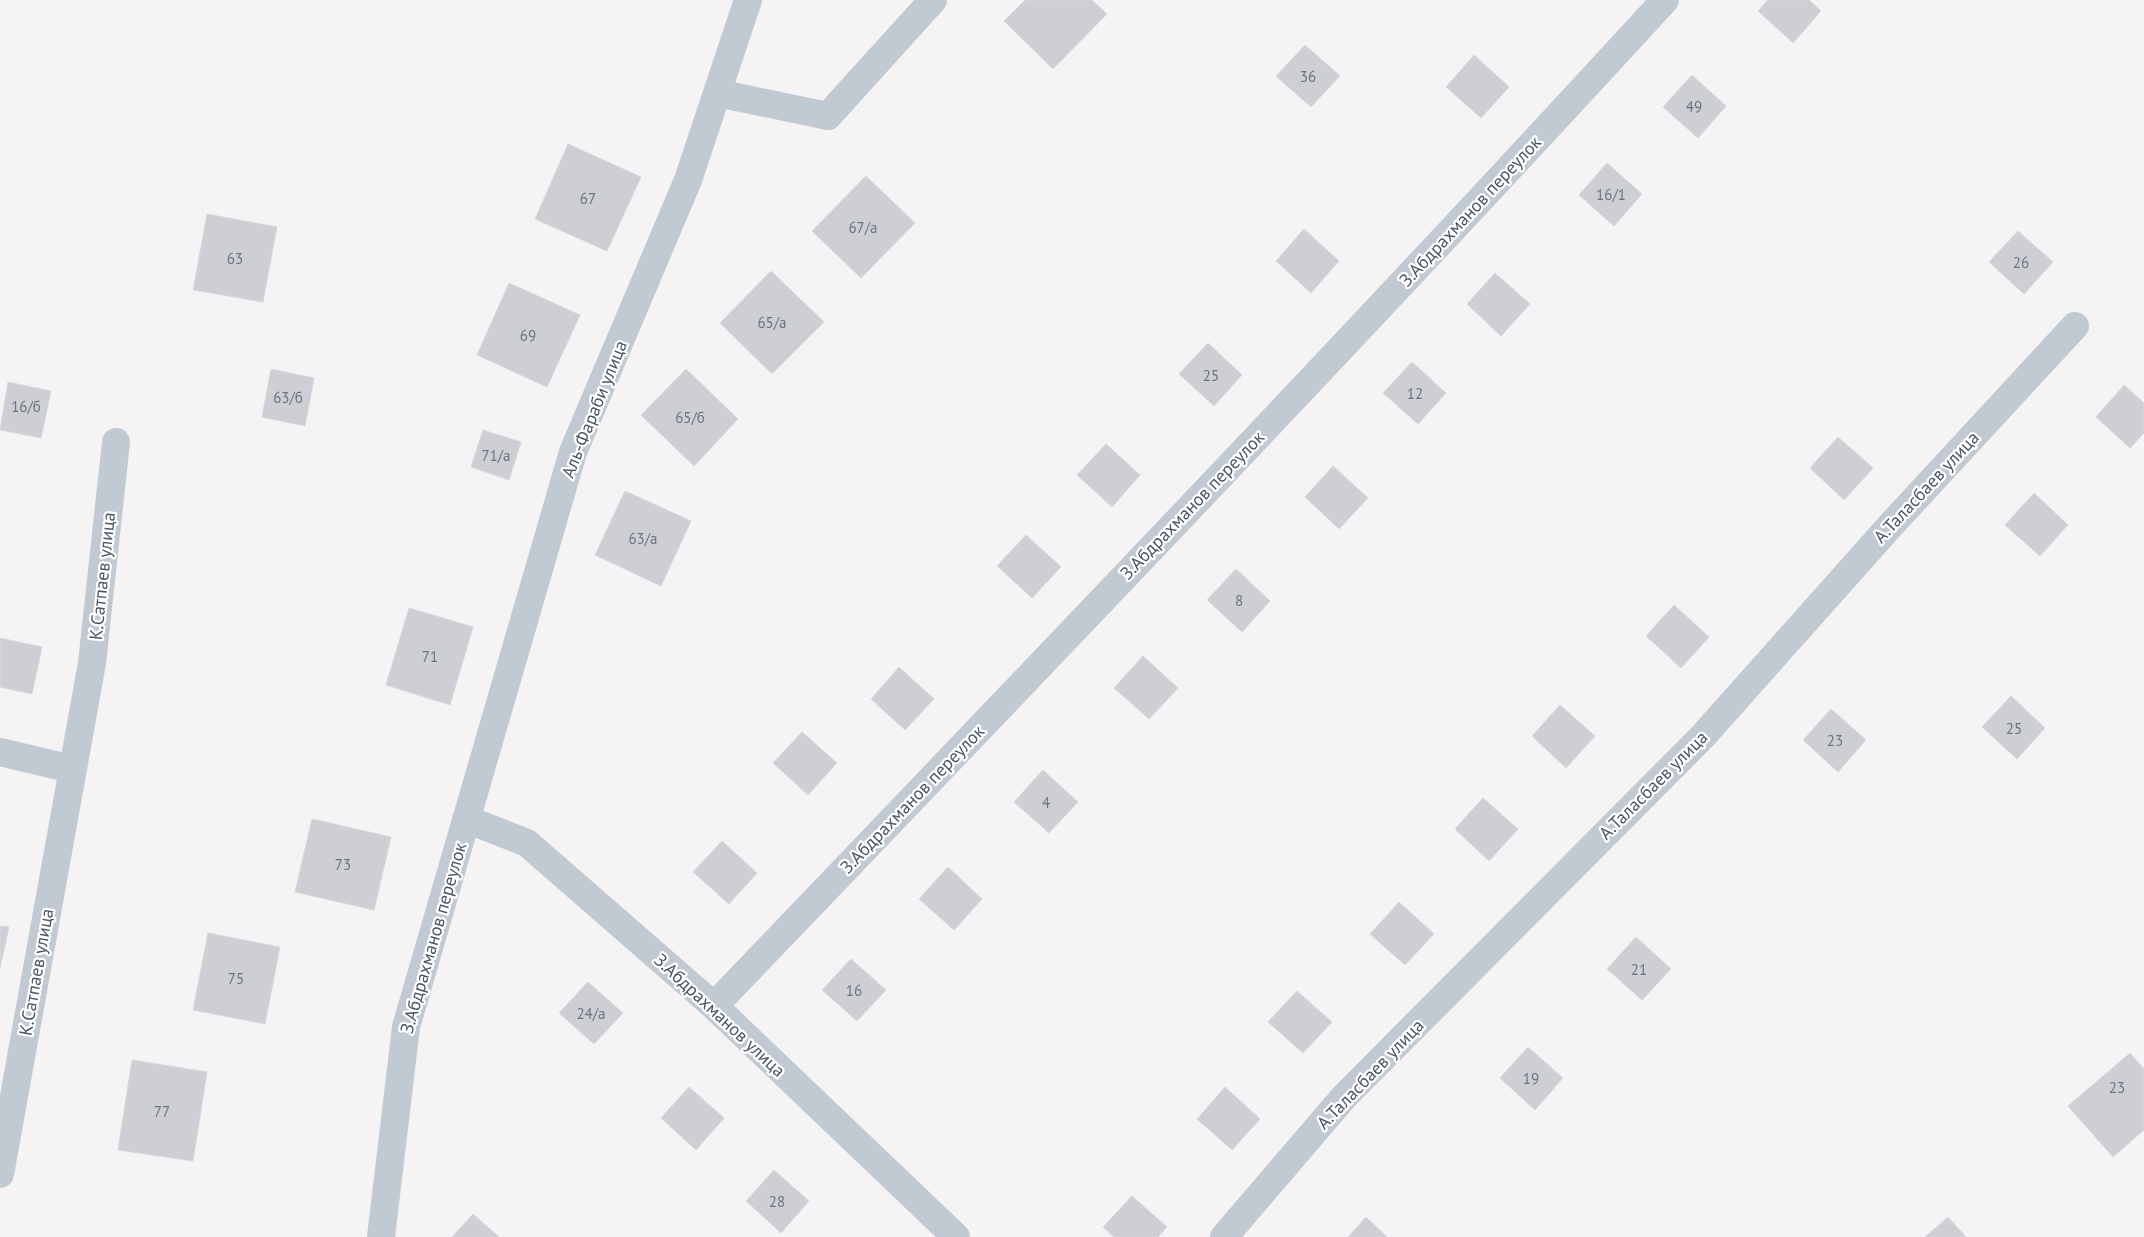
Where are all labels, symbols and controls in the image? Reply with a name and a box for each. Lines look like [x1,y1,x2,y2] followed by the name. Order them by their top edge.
[1300,67,1316,86] house number: 36
[1686,97,1702,116] house number: 49
[1394,131,1546,291] street label: З.Абдрахманов переулок
[1596,185,1626,204] house number: 16/1
[580,189,596,208] house number: 67
[848,218,878,237] house number: 67/а
[227,249,243,268] house number: 63
[2013,253,2029,272] house number: 26
[757,313,787,332] house number: 65/а
[520,326,536,345] house number: 69
[556,337,632,481] street label: Аль-Фараби улица
[1203,366,1219,385] house number: 25
[1407,384,1423,403] house number: 12
[273,388,303,407] house number: 63/б
[11,397,41,416] house number: 16/б
[675,408,705,427] house number: 65/б
[1115,426,1269,584] street label: З.Абдрахманов переулок
[1868,426,1984,548] street label: А.Таласбаев улица
[481,446,511,465] house number: 71/a
[84,511,120,641] street label: К.Сатпаев улица
[628,529,658,548] house number: 63/а
[1235,591,1243,610] house number: 8
[422,647,438,666] house number: 71
[2006,719,2022,738] house number: 25
[835,720,989,878] street label: З.Абдрахманов переулок
[1594,726,1712,844] street label: А.Таласбаев улица
[1827,731,1843,750] house number: 23
[1042,793,1050,812] house number: 4
[395,839,471,1036] street label: З.Абдрахманов переулок
[335,855,351,874] house number: 73
[14,907,58,1037] street label: К.Сатпаев улица
[650,948,790,1082] street label: З.Абдрахманов улица
[1631,960,1647,979] house number: 21
[228,969,244,988] house number: 75
[846,981,862,1000] house number: 16
[576,1004,606,1023] house number: 24/а
[1311,1014,1429,1134] street label: А.Таласбаев улица
[1523,1069,1539,1088] house number: 19
[2109,1078,2125,1097] house number: 23
[154,1102,170,1121] house number: 77
[769,1192,785,1211] house number: 28

